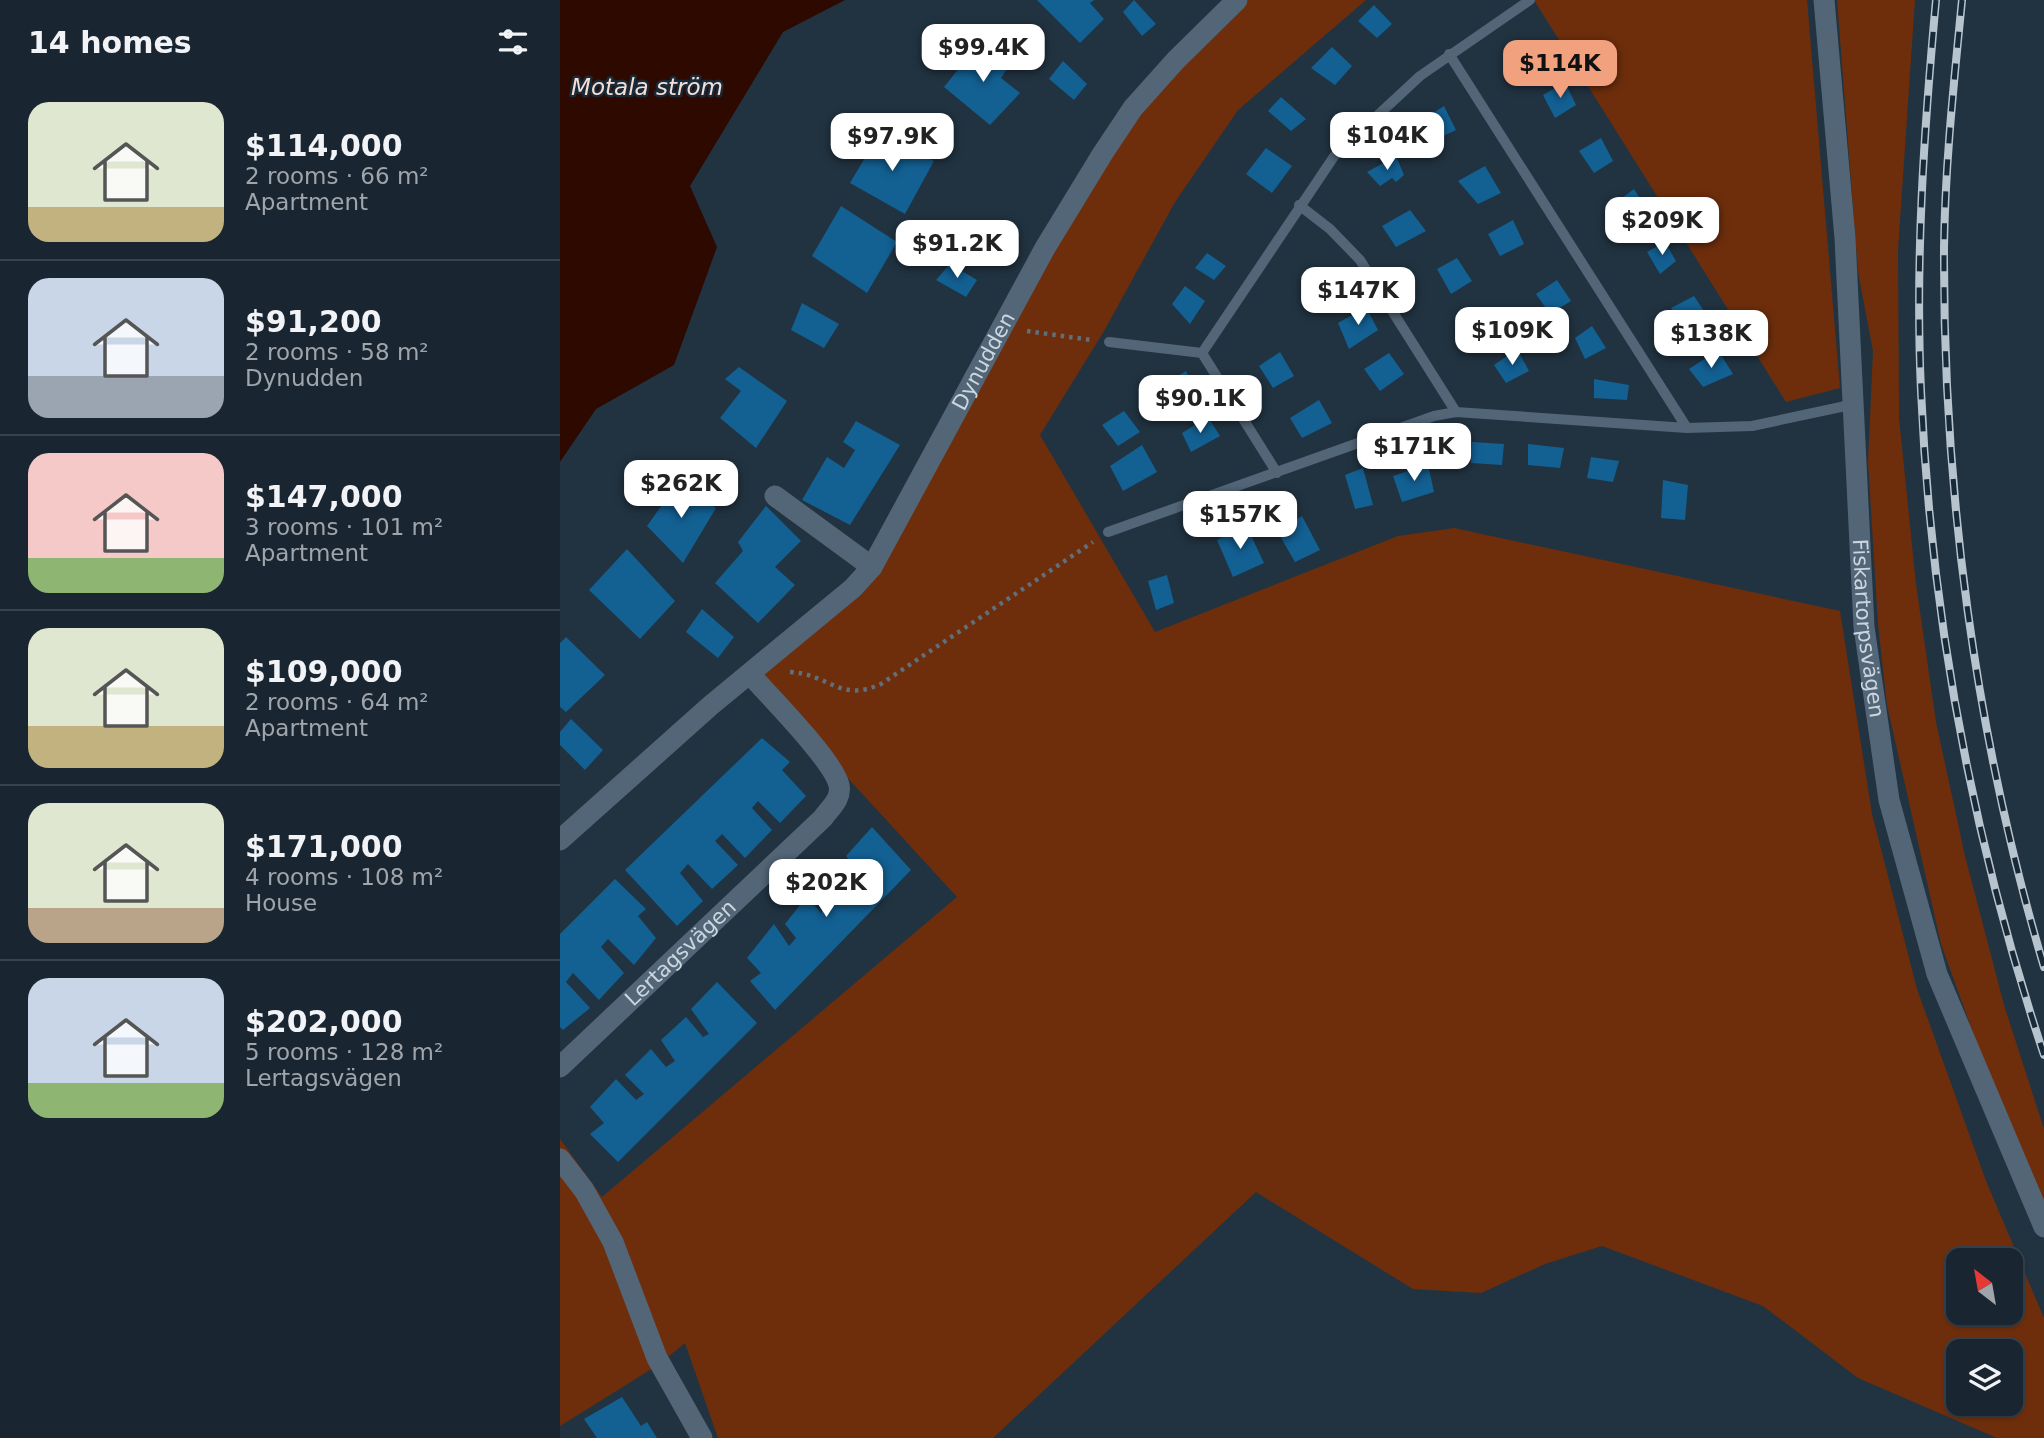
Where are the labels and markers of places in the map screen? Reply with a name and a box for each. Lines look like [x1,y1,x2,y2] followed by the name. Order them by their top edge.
[926,24,1040,84] pin: $99.4K
[1511,41,1609,100] pin: $114K
[1338,113,1436,172] pin: $104K
[835,114,949,173] pin: $97.9K
[1613,198,1711,257] pin: $209K
[900,220,1014,280] pin: $91.2K
[1309,268,1407,327] pin: $147K
[1463,308,1561,367] pin: $109K
[1662,310,1760,370] pin: $138K
[1143,376,1257,435] pin: $90.1K
[1365,424,1463,483] pin: $171K
[632,461,730,520] pin: $262K
[1191,491,1289,551] pin: $157K
[777,860,875,919] pin: $202K

